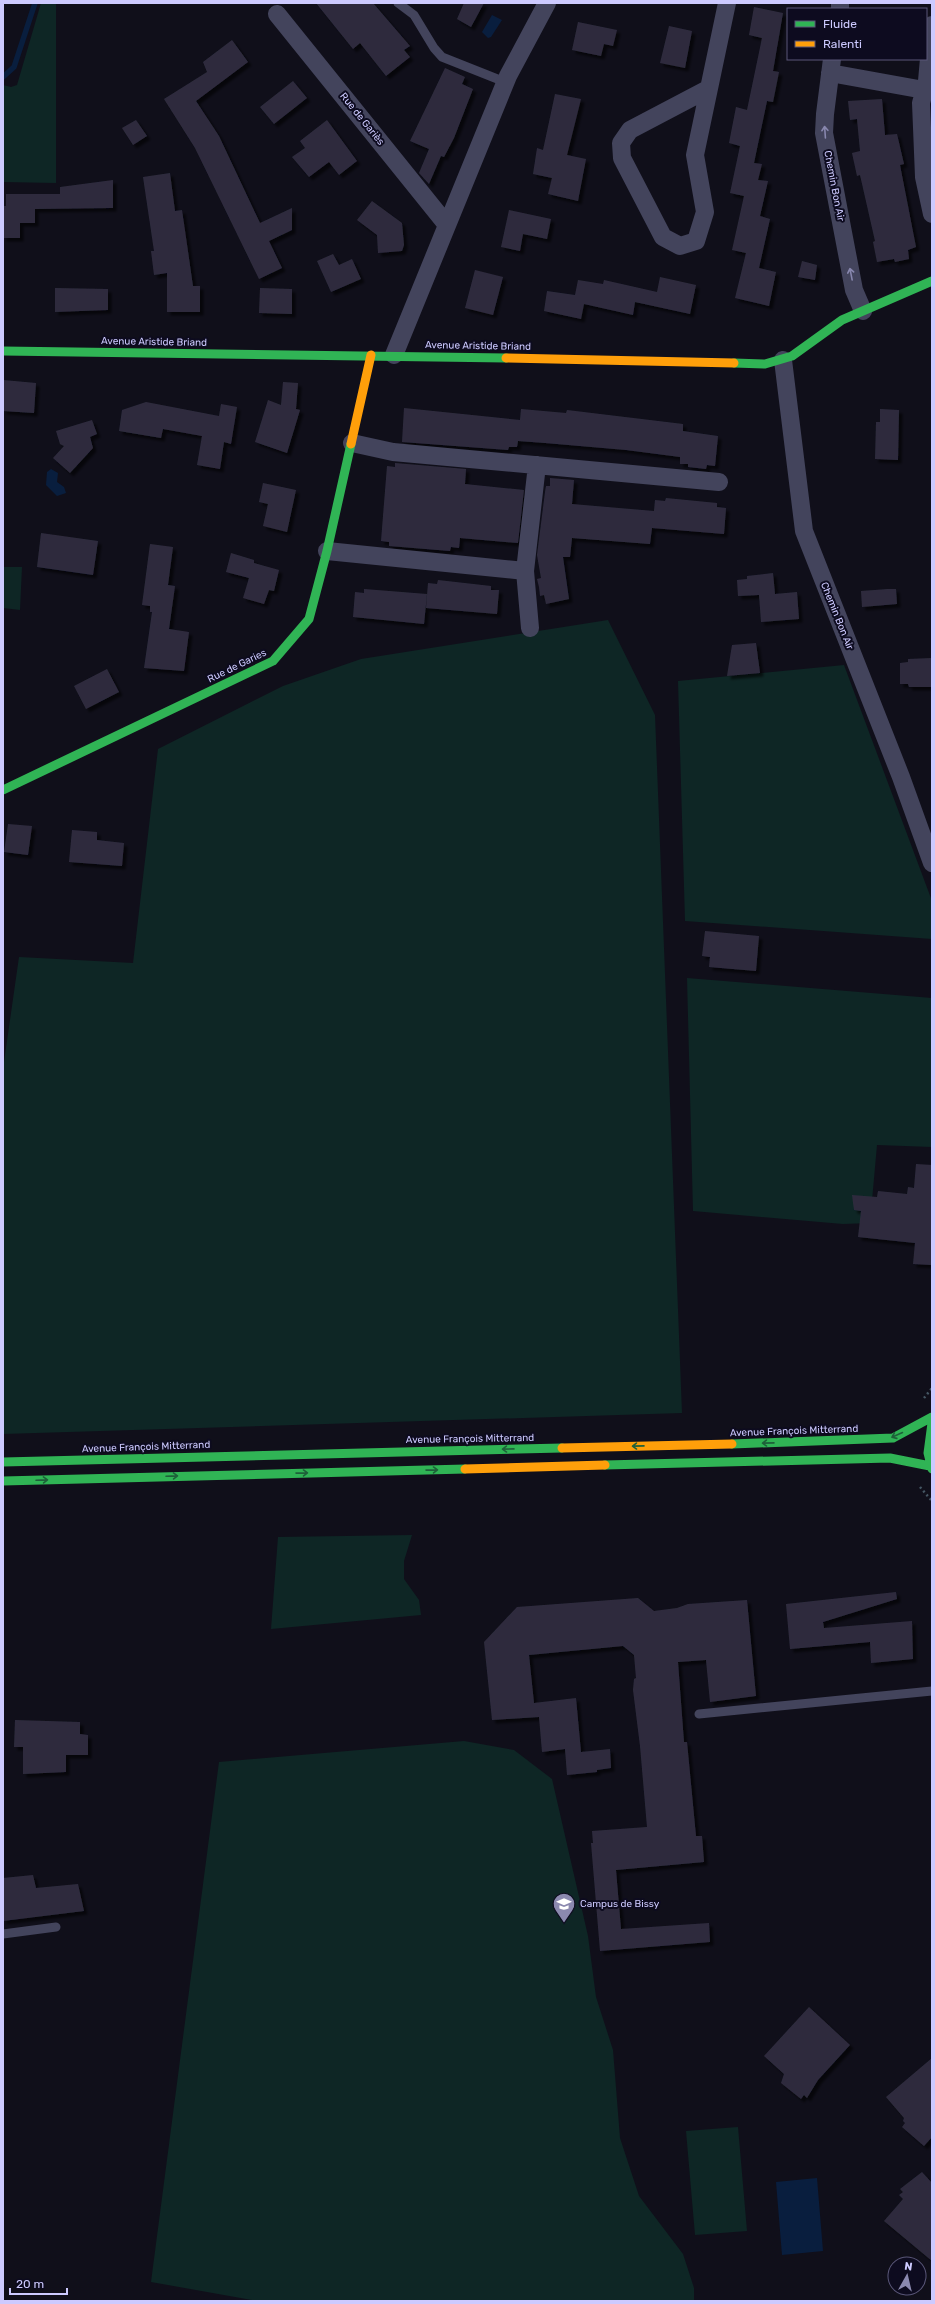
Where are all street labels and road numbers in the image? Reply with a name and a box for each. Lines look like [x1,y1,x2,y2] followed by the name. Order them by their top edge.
[337,90,387,148] street label: Rue de Gariès
[821,150,847,223] street label: Chemin Bon Air
[101,335,207,349] street label: Avenue Aristide Briand
[425,339,531,353] street label: Avenue Aristide Briand
[818,580,856,652] street label: Chemin Bon Air
[206,647,268,685] street label: Rue de Garies
[730,1423,858,1439] street label: Avenue François Mitterrand
[406,1432,534,1446] street label: Avenue François Mitterrand
[82,1439,210,1455] street label: Avenue François Mitterrand

